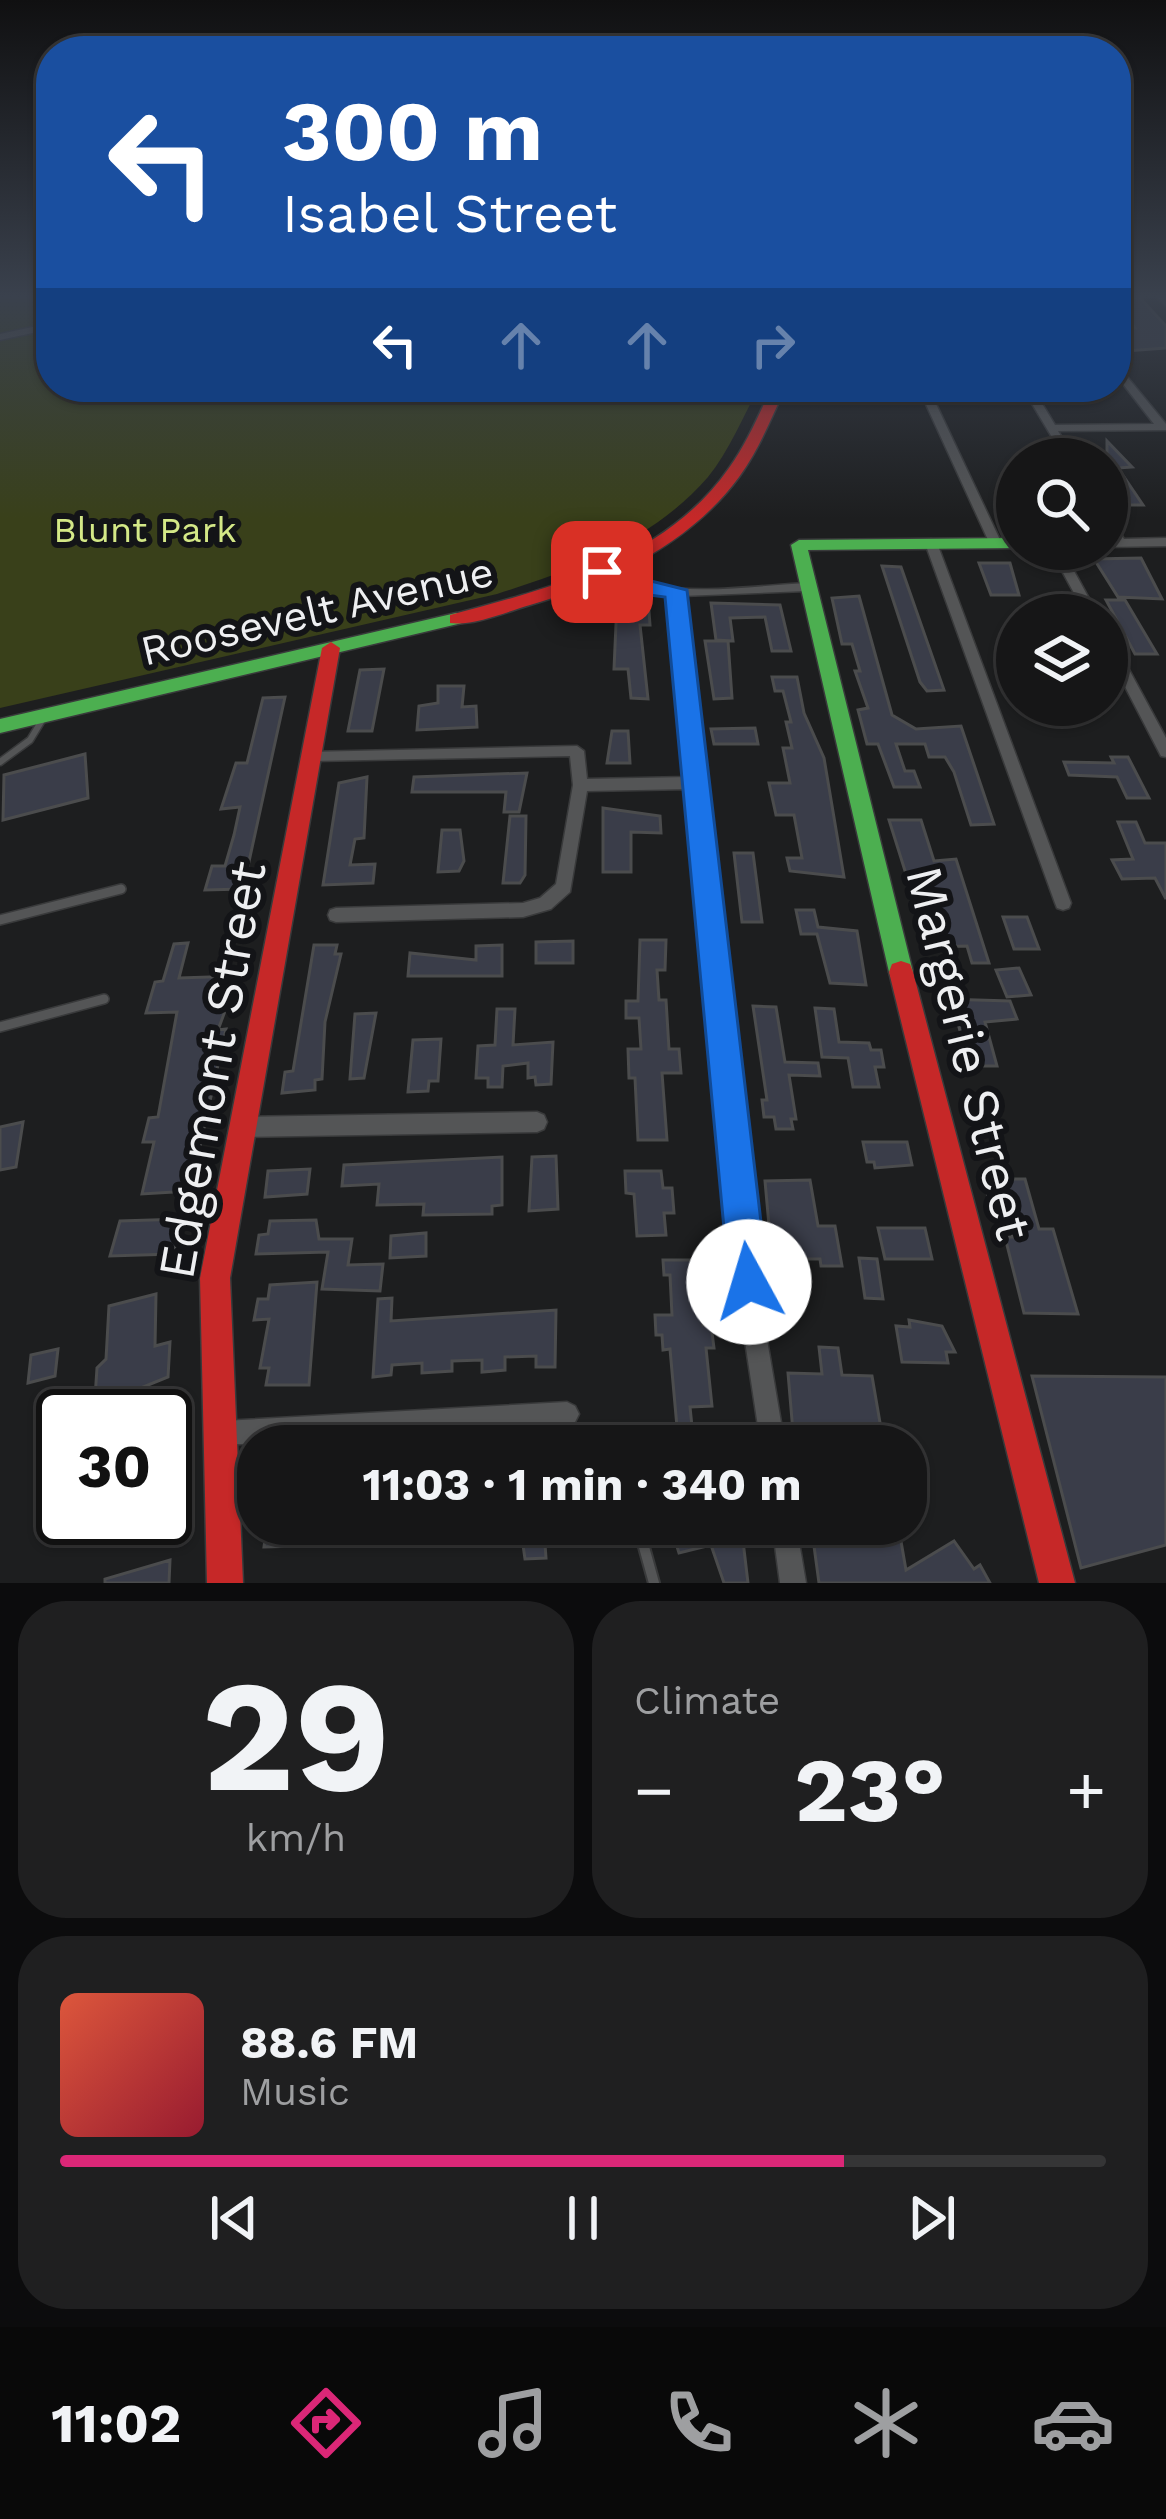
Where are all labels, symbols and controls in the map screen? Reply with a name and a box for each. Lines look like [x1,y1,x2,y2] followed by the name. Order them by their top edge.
[282,82,543,180] text: 300 m
[84,84,240,240] icon: left
[282,182,617,245] text: Isabel Street
[362,312,428,378] icon: left
[488,312,554,378] icon: ahead
[614,312,680,378] icon: ahead
[740,312,806,378] icon: right
[996,438,1128,726] map controls
[996,438,1128,570] button: search
[53,509,237,551] park label: Blunt Park
[551,521,653,623] pin
[569,539,635,605] icon: arrive
[136,547,498,675] street label: Roosevelt Avenue
[996,594,1128,726] button: layers
[146,857,278,1283] street label: Edgemont Street
[894,860,1044,1246] street label: Margerie Street
[686,1219,812,1345] position arrow
[36,1389,192,1545] speed limit sign: 30
[362,1458,802,1511] text: 11:03 · 1 min · 340 m
[201,1645,391,1828] text: 29
[634,1678,780,1723] text: Climate
[794,1737,946,1843] text: 23°
[634,1752,674,1829] text: −
[1066,1752,1106,1829] text: +
[246,1815,346,1860] text: km/h
[240,2016,418,2069] text: 88.6 FM
[240,2069,350,2114] text: Music
[201,2185,267,2251] icon: previous
[550,2185,616,2251] icon: pause
[899,2185,965,2251] icon: next
[284,2381,368,2465] icon: directions
[471,2381,555,2465] icon: music
[657,2381,741,2465] icon: phone
[844,2381,928,2465] icon: climate
[1031,2381,1115,2465] icon: car
[51,2392,181,2455] text: 11:02

